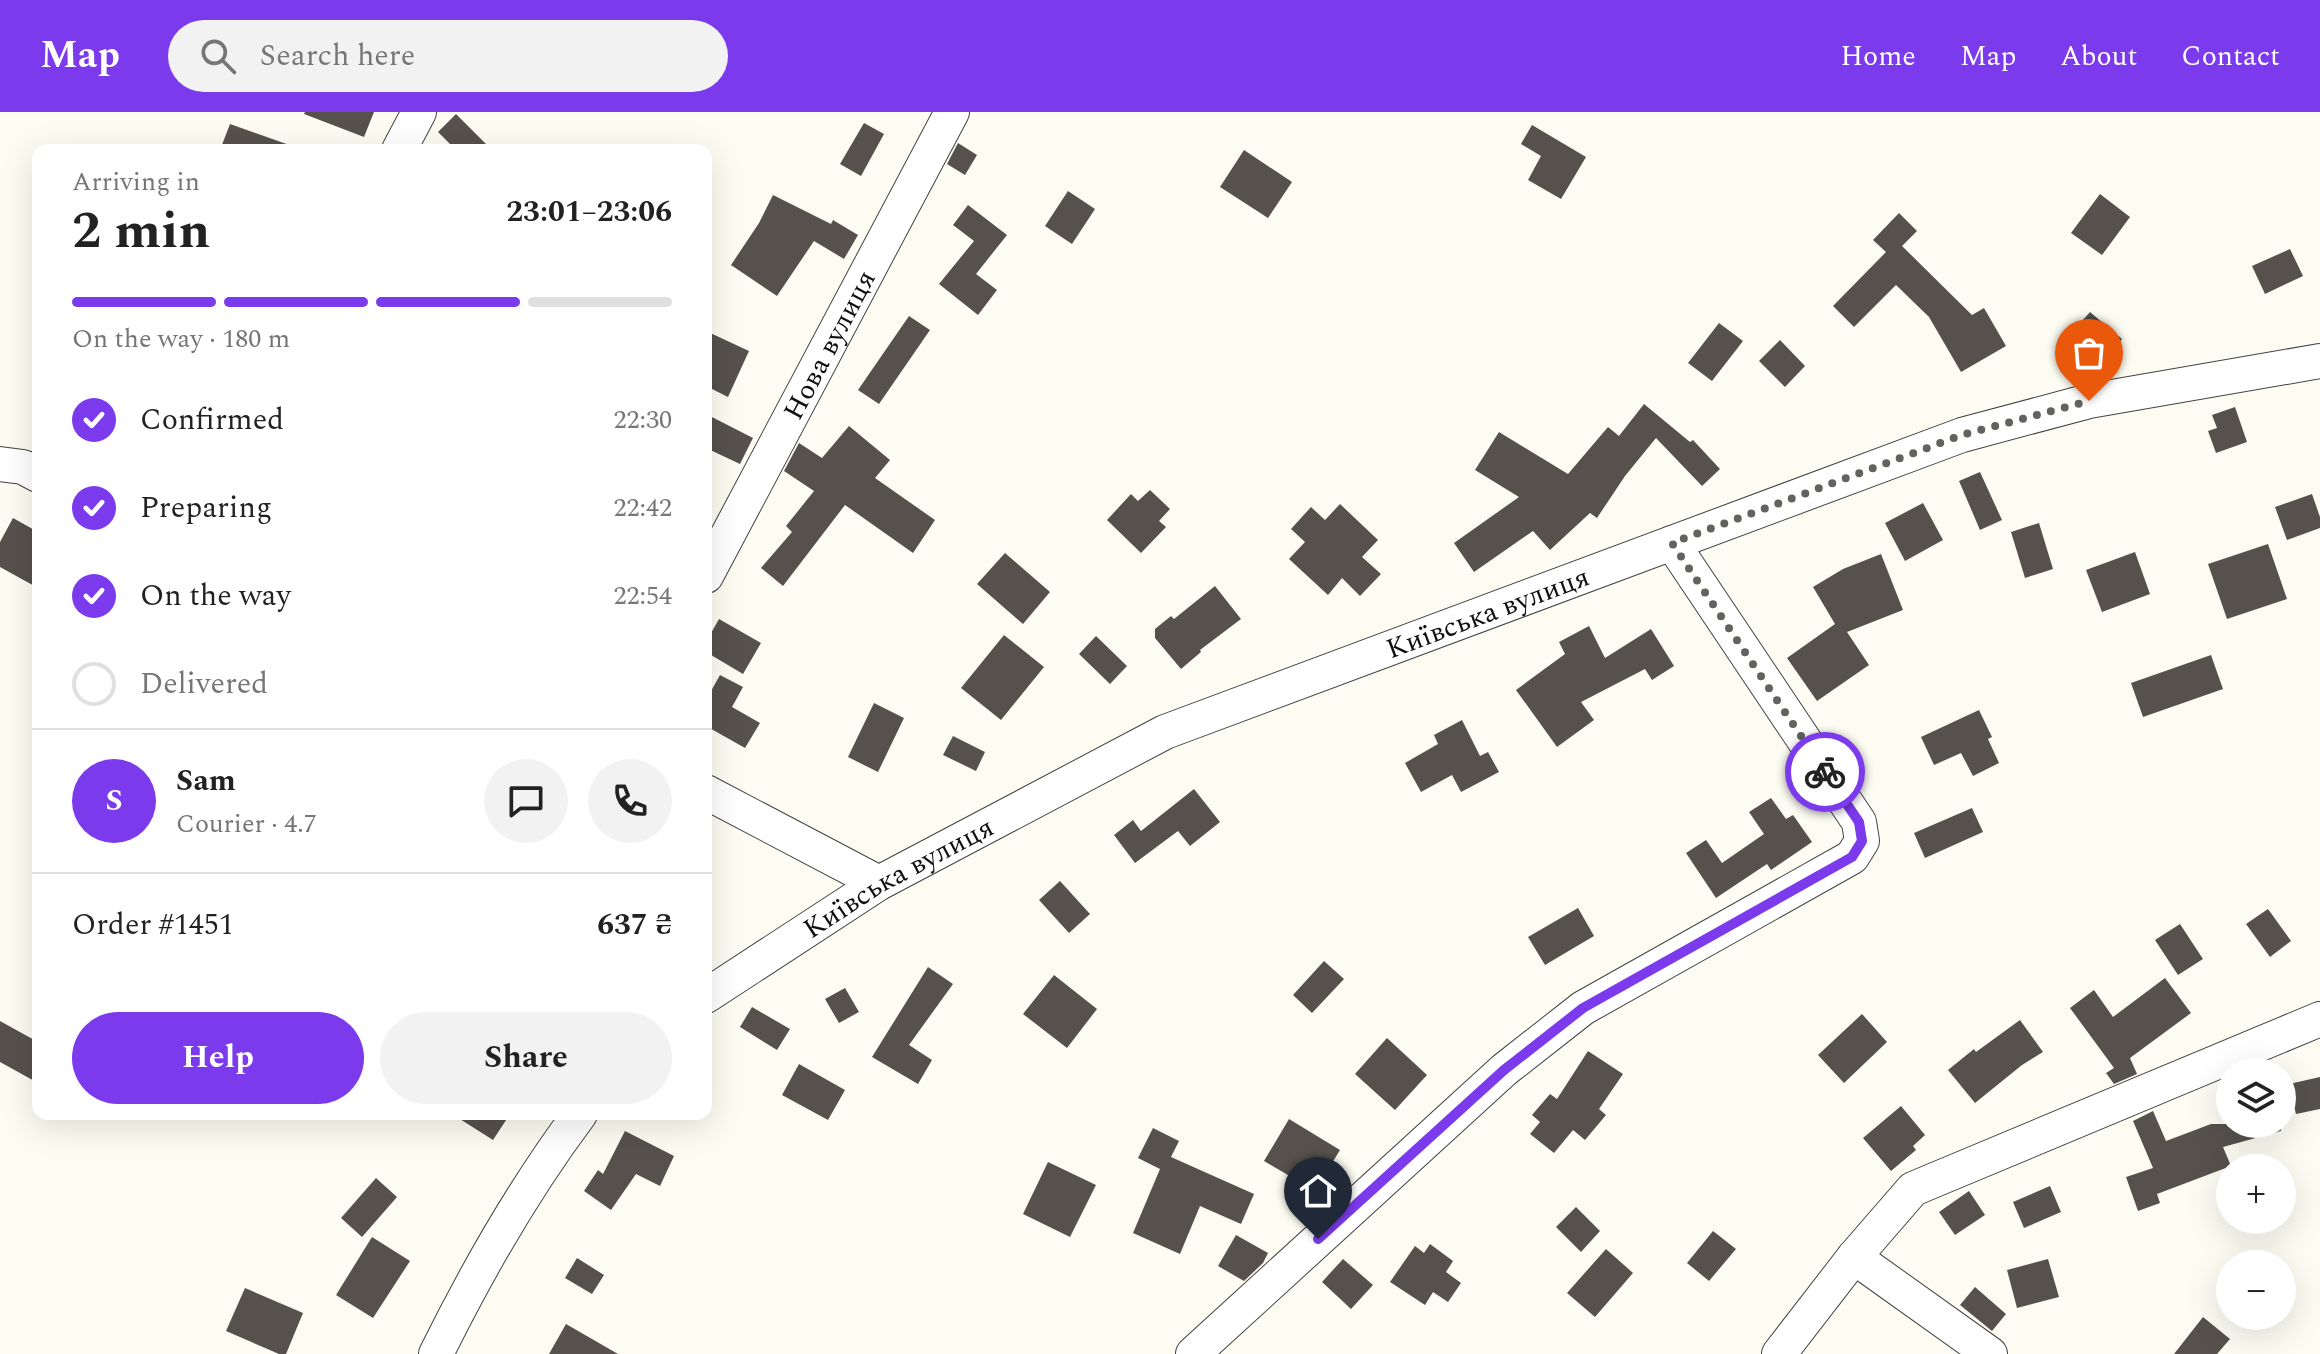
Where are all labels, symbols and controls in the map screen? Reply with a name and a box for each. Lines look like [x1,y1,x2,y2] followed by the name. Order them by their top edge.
[168,20,728,92] search box
[40,27,120,85] text: Map
[260,33,415,79] text: Search here
[196,34,240,78] icon: search
[1840,35,1916,78] text: Home
[1960,35,2016,78] text: Map
[2060,35,2137,78] text: About
[2181,35,2280,78] text: Contact
[72,162,200,202] text: Arriving in
[506,189,672,235] text: 23:01–23:06
[72,192,210,271] text: 2 min
[773,263,888,428] street label: Нова вулиця
[72,319,290,359] text: On the way · 180 m
[2055,319,2123,401] pin
[2067,331,2111,375] icon: bag
[140,397,284,443] text: Confirmed
[72,398,116,442] icon: check
[613,400,672,440] text: 22:30
[140,485,272,531] text: Preparing
[72,486,116,530] icon: check
[613,488,672,528] text: 22:42
[1380,556,1596,671] street label: Київська вулиця
[140,573,291,619] text: On the way
[72,574,116,618] icon: check
[613,576,672,616] text: 22:54
[140,661,268,707] text: Delivered
[1785,732,1865,812] courier
[1803,750,1847,794] icon: bike
[176,758,236,804] text: Sam
[484,759,568,843] button: chat
[588,759,672,843] button: phone
[105,778,123,824] text: S
[176,804,317,844] text: Courier · 4.7
[795,806,1002,950] street label: Київська вулиця
[72,902,234,948] text: Order #1451
[597,902,672,948] text: 637 ₴
[72,1012,364,1104] button: Help
[380,1012,672,1104] button: Share
[2216,1058,2296,1330] map controls
[2216,1058,2296,1138] button: layers
[2216,1154,2296,1234] button: +
[1284,1157,1352,1239] pin
[1296,1169,1340,1213] icon: home
[2216,1250,2296,1330] button: −

